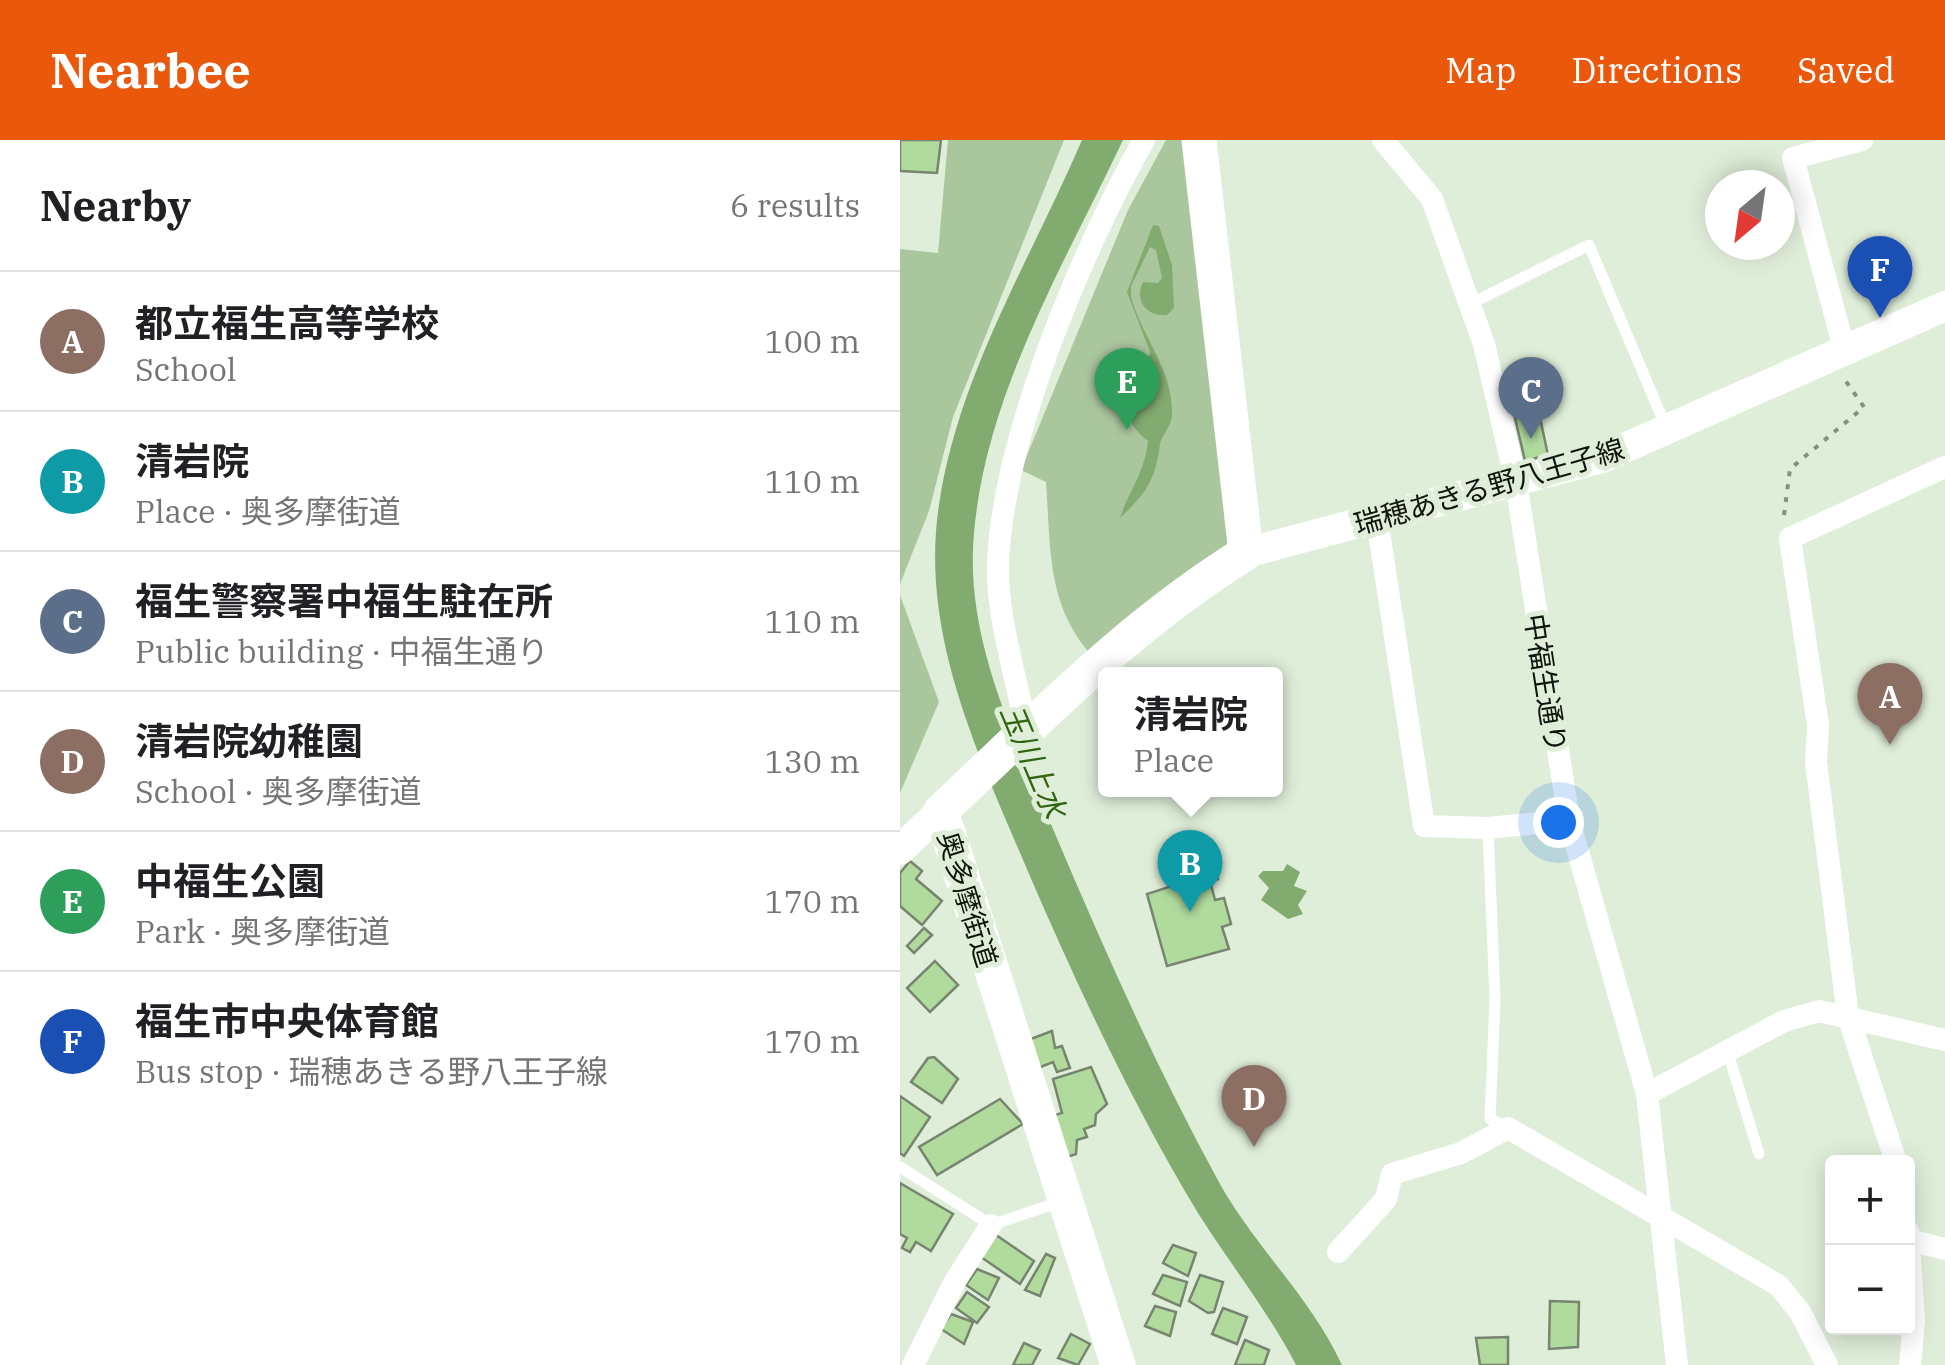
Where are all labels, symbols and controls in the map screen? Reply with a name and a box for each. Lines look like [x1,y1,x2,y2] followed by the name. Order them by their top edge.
[50,39,251,101] text: Nearbee
[1445,47,1516,93] text: Map
[1571,47,1742,93] text: Directions
[1797,47,1895,93] text: Saved
[1705,170,1795,260] north arrow
[40,178,191,233] text: Nearby
[730,184,860,226] text: 6 results
[1848,236,1912,318] pin: F
[135,298,439,347] text: 都立福生高等学校
[61,320,84,362] text: A
[764,320,860,362] text: 100 m
[135,348,236,390] text: School
[1094,348,1160,430] pin: E
[1498,356,1564,439] pin: C
[1350,430,1628,542] street label: 瑞穂あきる野八王子線
[135,436,249,485] text: 清岩院
[61,460,84,502] text: B
[764,460,860,502] text: 110 m
[135,490,401,532] text: Place · 奥多摩街道
[135,576,553,625] text: 福生警察署中福生駐在所
[62,600,83,642] text: C
[764,600,860,642] text: 110 m
[1517,611,1575,755] street label: 中福生通り
[135,630,549,672] text: Public building · 中福生通り
[1858,662,1922,745] pin: A
[1098,667,1283,797] popup
[1133,689,1248,738] text: 清岩院
[993,698,1077,827] water label: 玉川上水
[135,716,363,765] text: 清岩院幼稚園
[1133,739,1214,781] text: Place
[60,740,85,782] text: D
[764,740,860,782] text: 130 m
[135,770,422,812] text: School · 奥多摩街道
[1533,797,1584,848] your location
[930,827,1006,971] street label: 奥多摩街道
[1158,830,1222,912] pin: B
[135,856,325,905] text: 中福生公園
[62,880,83,922] text: E
[764,880,860,922] text: 170 m
[135,910,390,952] text: Park · 奥多摩街道
[135,996,439,1045] text: 福生市中央体育館
[62,1020,83,1062] text: F
[764,1020,860,1062] text: 170 m
[135,1050,608,1092] text: Bus stop · 瑞穂あきる野八王子線
[1222,1064,1286,1147] pin: D
[1825,1155,1915,1335] map controls
[1825,1155,1915,1245] button: +
[1825,1245,1915,1335] button: −

